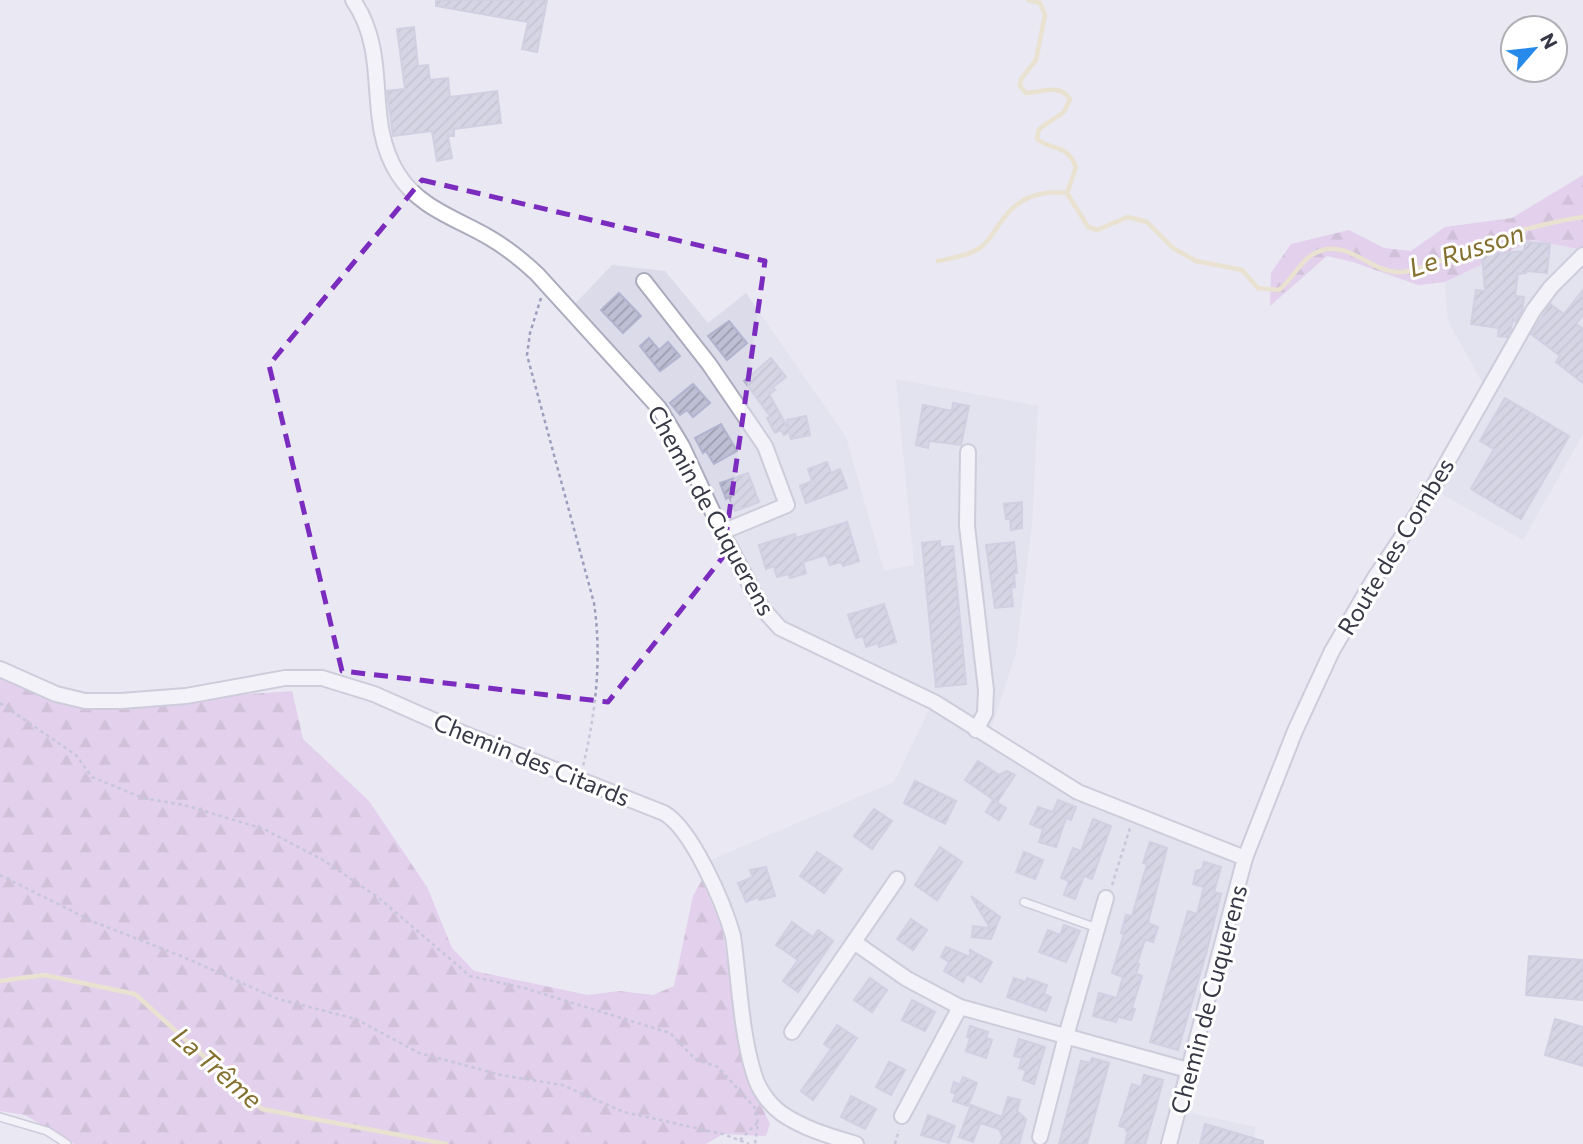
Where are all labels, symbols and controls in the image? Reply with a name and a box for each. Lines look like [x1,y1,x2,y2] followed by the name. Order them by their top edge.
[1499,14,1569,84] north arrow
[1536,29,1563,52] text: N
[1404,216,1528,282] water label: Le Russon
[642,400,782,620] street label: Chemin de Cuquerens
[1331,452,1459,640] street label: Route des Combes
[430,706,634,812] street label: Chemin des Citards
[1163,881,1253,1117] street label: Chemin de Cuquerens
[167,1020,269,1114] water label: La Trême

